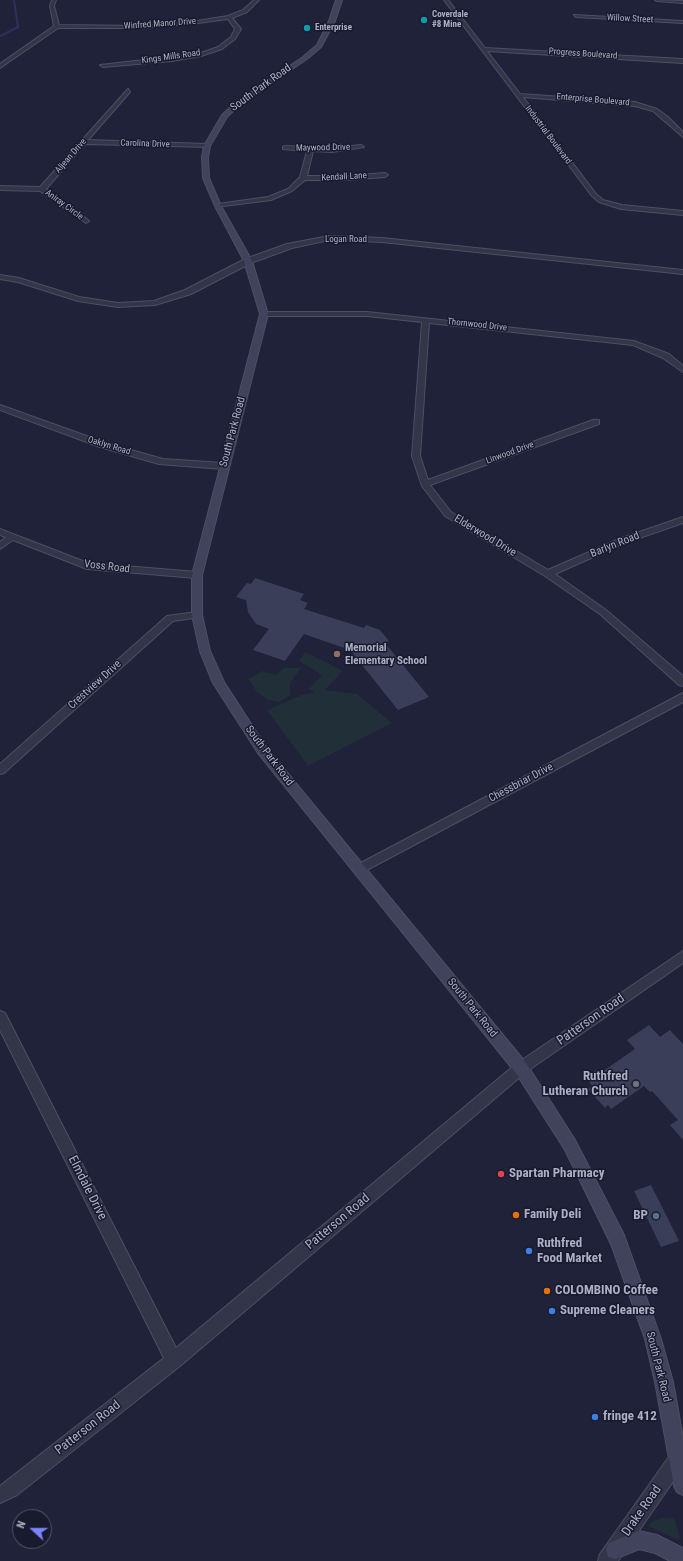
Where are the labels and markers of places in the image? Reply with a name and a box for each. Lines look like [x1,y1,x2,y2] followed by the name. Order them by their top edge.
[432,10,468,31] place label: Coverdale #8 Mine
[419,15,429,25] marker: Coverdale #8 Mine
[302,23,312,33] marker: Enterprise
[315,23,352,33] place label: Enterprise
[345,641,427,667] place label: Memorial Elementary School
[332,649,342,659] marker: Memorial Elementary School
[542,1069,628,1100] place label: Ruthfred Lutheran Church
[631,1079,641,1089] marker: Ruthfred Lutheran Church
[509,1166,604,1182] place label: Spartan Pharmacy
[496,1169,506,1179] marker: Spartan Pharmacy
[524,1207,581,1223] place label: Family Deli
[633,1208,648,1224] place label: BP
[511,1210,521,1220] marker: Family Deli
[651,1211,661,1221] marker: BP
[537,1236,602,1267] place label: Ruthfred Food Market
[524,1246,534,1256] marker: Ruthfred Food Market
[555,1283,658,1299] place label: COLOMBINO Coffee
[542,1286,552,1296] marker: COLOMBINO Coffee
[560,1303,655,1319] place label: Supreme Cleaners
[547,1306,557,1316] marker: Supreme Cleaners
[603,1409,657,1425] place label: fringe 412
[590,1412,600,1422] marker: fringe 412

